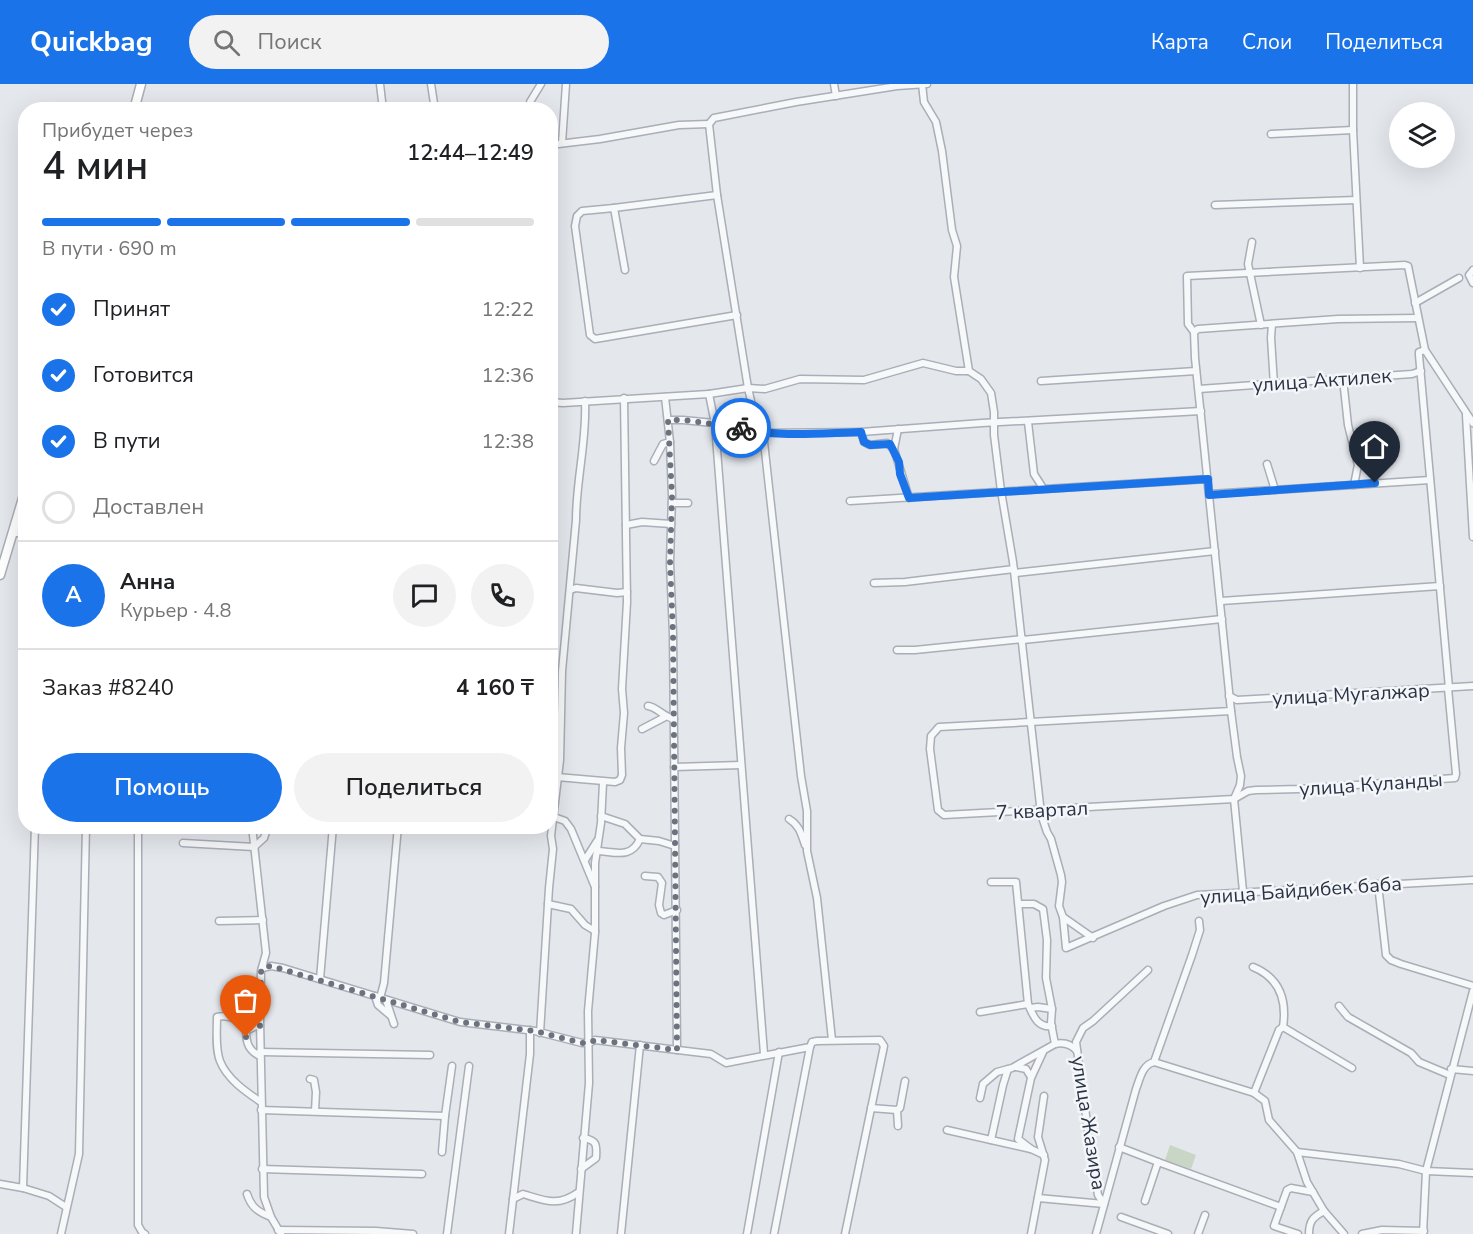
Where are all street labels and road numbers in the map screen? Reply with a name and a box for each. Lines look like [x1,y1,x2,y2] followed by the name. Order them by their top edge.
[1252,362,1393,399] street label: улица Актилек
[1272,677,1431,712] street label: улица Мугалжар
[1298,766,1444,803] street label: улица Куланды
[995,795,1089,826] street label: 7 квартал
[1199,870,1403,911] street label: улица Байдибек баба
[1065,1054,1112,1192] street label: улица Жазира

